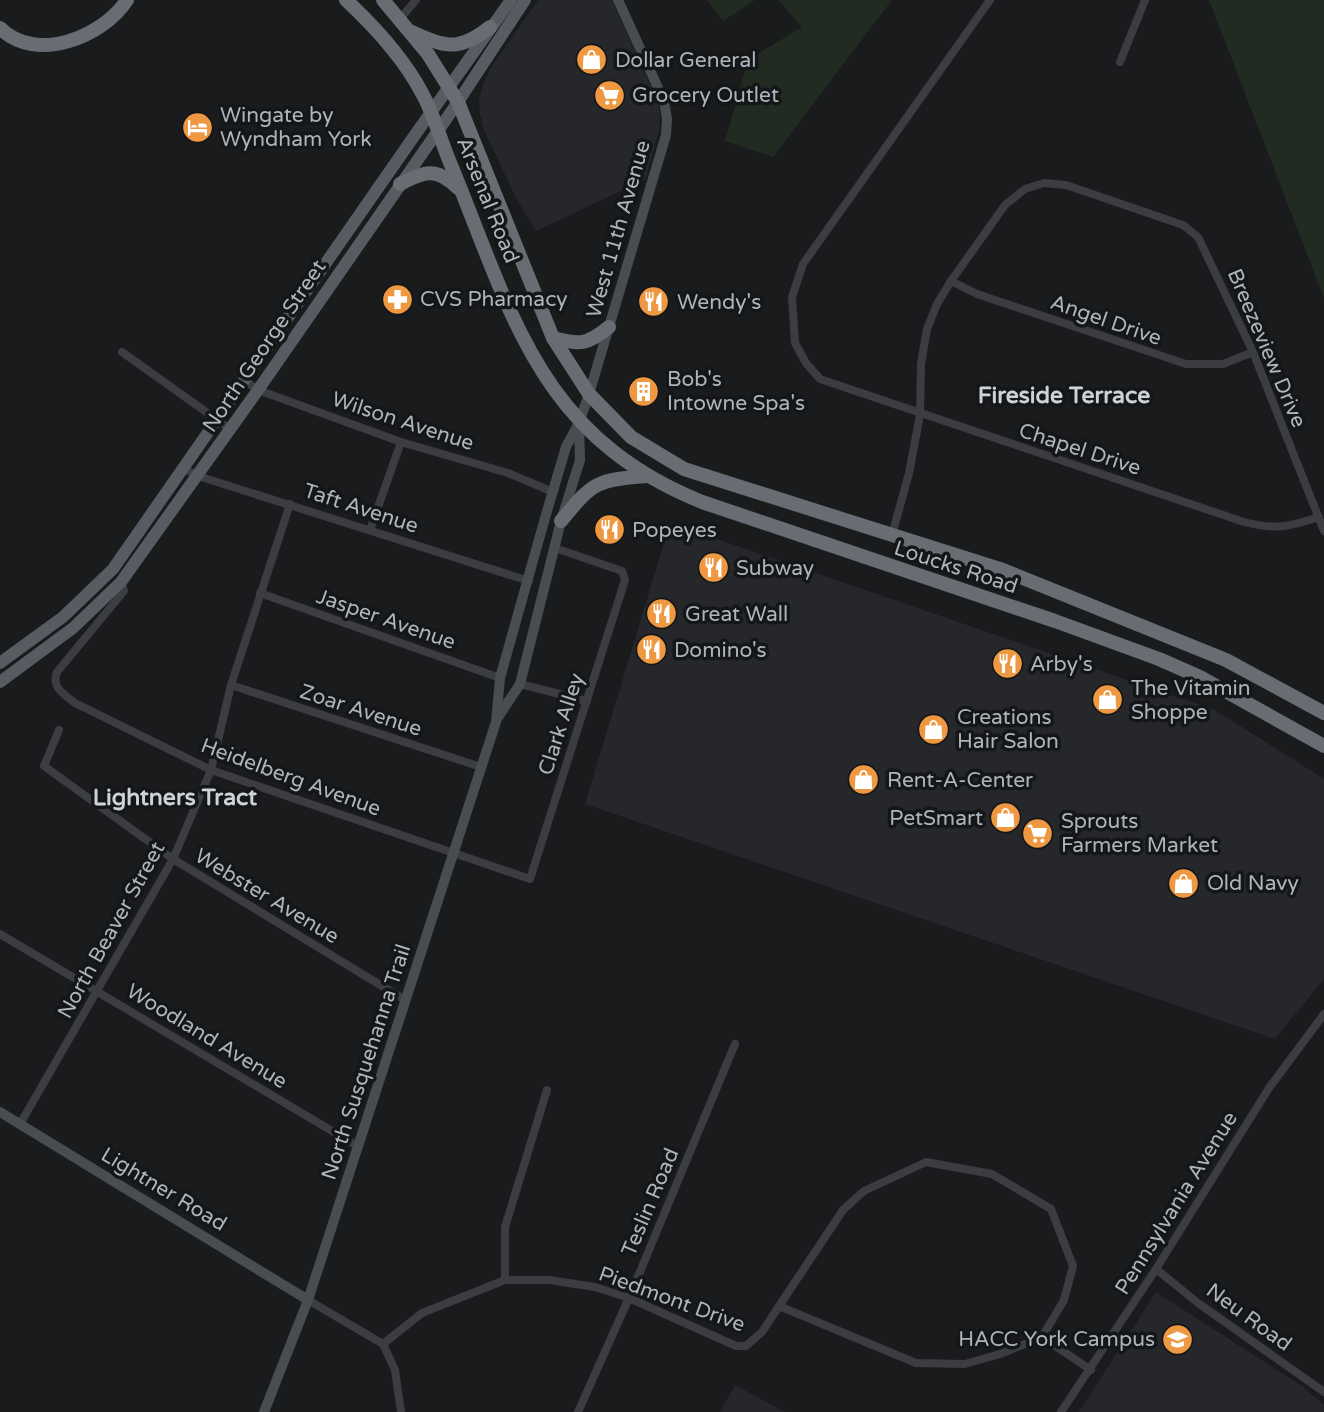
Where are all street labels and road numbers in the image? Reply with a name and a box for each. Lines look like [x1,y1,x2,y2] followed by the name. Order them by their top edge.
[451,134,524,267] street label: Arsenal Road
[581,137,656,321] street label: West 11th Avenue
[197,255,331,437] street label: North George Street
[1222,265,1311,431] street label: Breezeview Drive
[1047,290,1165,351] street label: Angel Drive
[329,387,477,456] street label: Wilson Avenue
[1016,418,1144,481] street label: Chapel Drive
[300,478,421,539] street label: Taft Avenue
[891,536,1021,599] street label: Loucks Road
[313,584,459,655] street label: Jasper Avenue
[533,670,590,778] street label: Clark Alley
[297,679,425,742] street label: Zoar Avenue
[197,733,384,822] street label: Heidelberg Avenue
[53,838,170,1023] street label: North Beaver Street
[190,844,343,949] street label: Webster Avenue
[317,941,416,1183] street label: North Susquehanna Trail
[122,979,292,1094] street label: Woodland Avenue
[1110,1107,1243,1299] street label: Pennsylvania Avenue
[96,1142,231,1237] street label: Lightner Road
[617,1144,684,1260] street label: Teslin Road
[595,1261,749,1338] street label: Piedmont Drive
[1201,1278,1296,1357] street label: Neu Road

